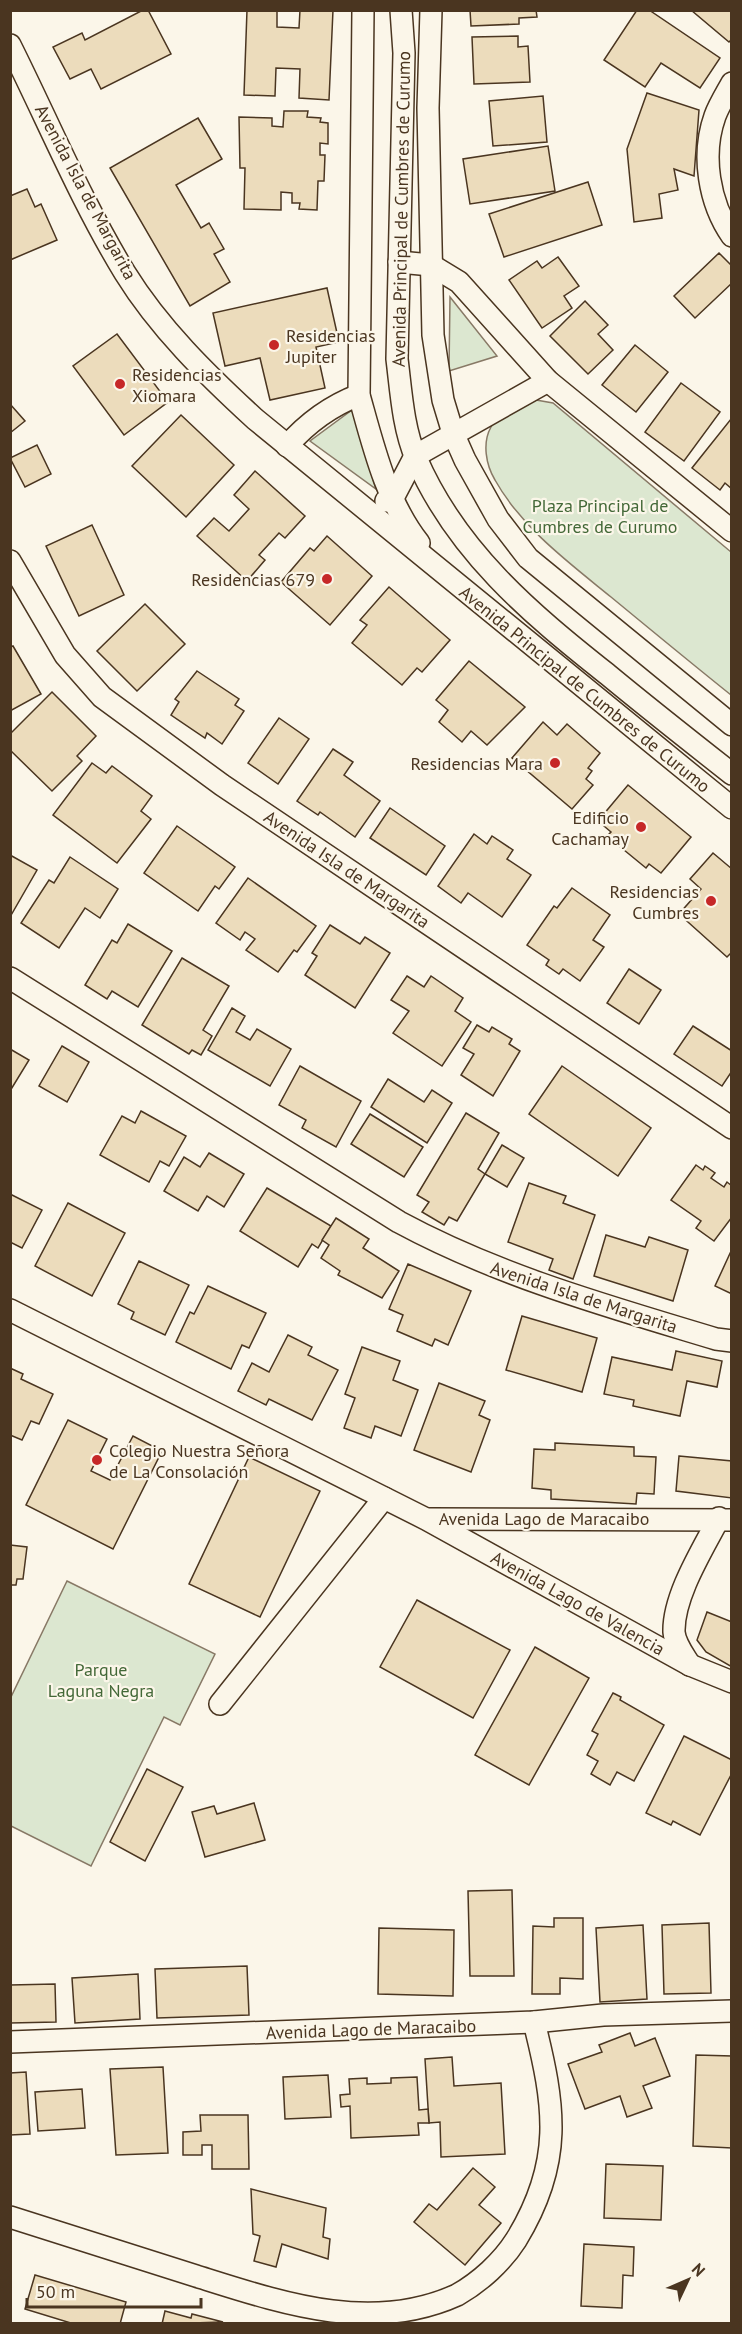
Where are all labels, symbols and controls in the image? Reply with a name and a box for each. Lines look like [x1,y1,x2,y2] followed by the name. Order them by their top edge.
[387,51,415,367] street label: Avenida Principal de Cumbres de Curumo
[30,101,142,283] street label: Avenida Isla de Margarita
[285,324,376,368] place label: Residencias Jupiter
[267,338,281,352] marker: Residencias Jupiter
[132,363,222,407] place label: Residencias Xiomara
[113,377,127,391] marker: Residencias Xiomara
[522,494,678,538] park label: Plaza Principal de Cumbres de Curumo
[191,568,315,591] place label: Residencias 679
[320,572,334,586] marker: Residencias 679
[455,581,715,797] street label: Avenida Principal de Cumbres de Curumo
[410,752,543,775] place label: Residencias Mara
[548,756,562,770] marker: Residencias Mara
[260,805,434,933] street label: Avenida Isla de Margarita
[551,806,630,850] place label: Edificio Cachamay
[634,820,648,834] marker: Edificio Cachamay
[609,880,699,924] place label: Residencias Cumbres
[704,894,718,908] marker: Residencias Cumbres
[488,1256,680,1338] street label: Avenida Isla de Margarita
[109,1439,289,1483] place label: Colegio Nuestra Señora de La Consolación
[90,1453,104,1467] marker: Colegio Nuestra Señora de La Consolación
[439,1507,649,1530] street label: Avenida Lago de Maracaibo
[487,1546,669,1660] street label: Avenida Lago de Valencia
[48,1658,154,1702] park label: Parque Laguna Negra
[265,2014,477,2044] street label: Avenida Lago de Maracaibo
[658,2250,718,2310] north arrow
[688,2259,710,2280] text: N
[27,2271,201,2309] scale bar
[36,2280,75,2303] text: 50 m

